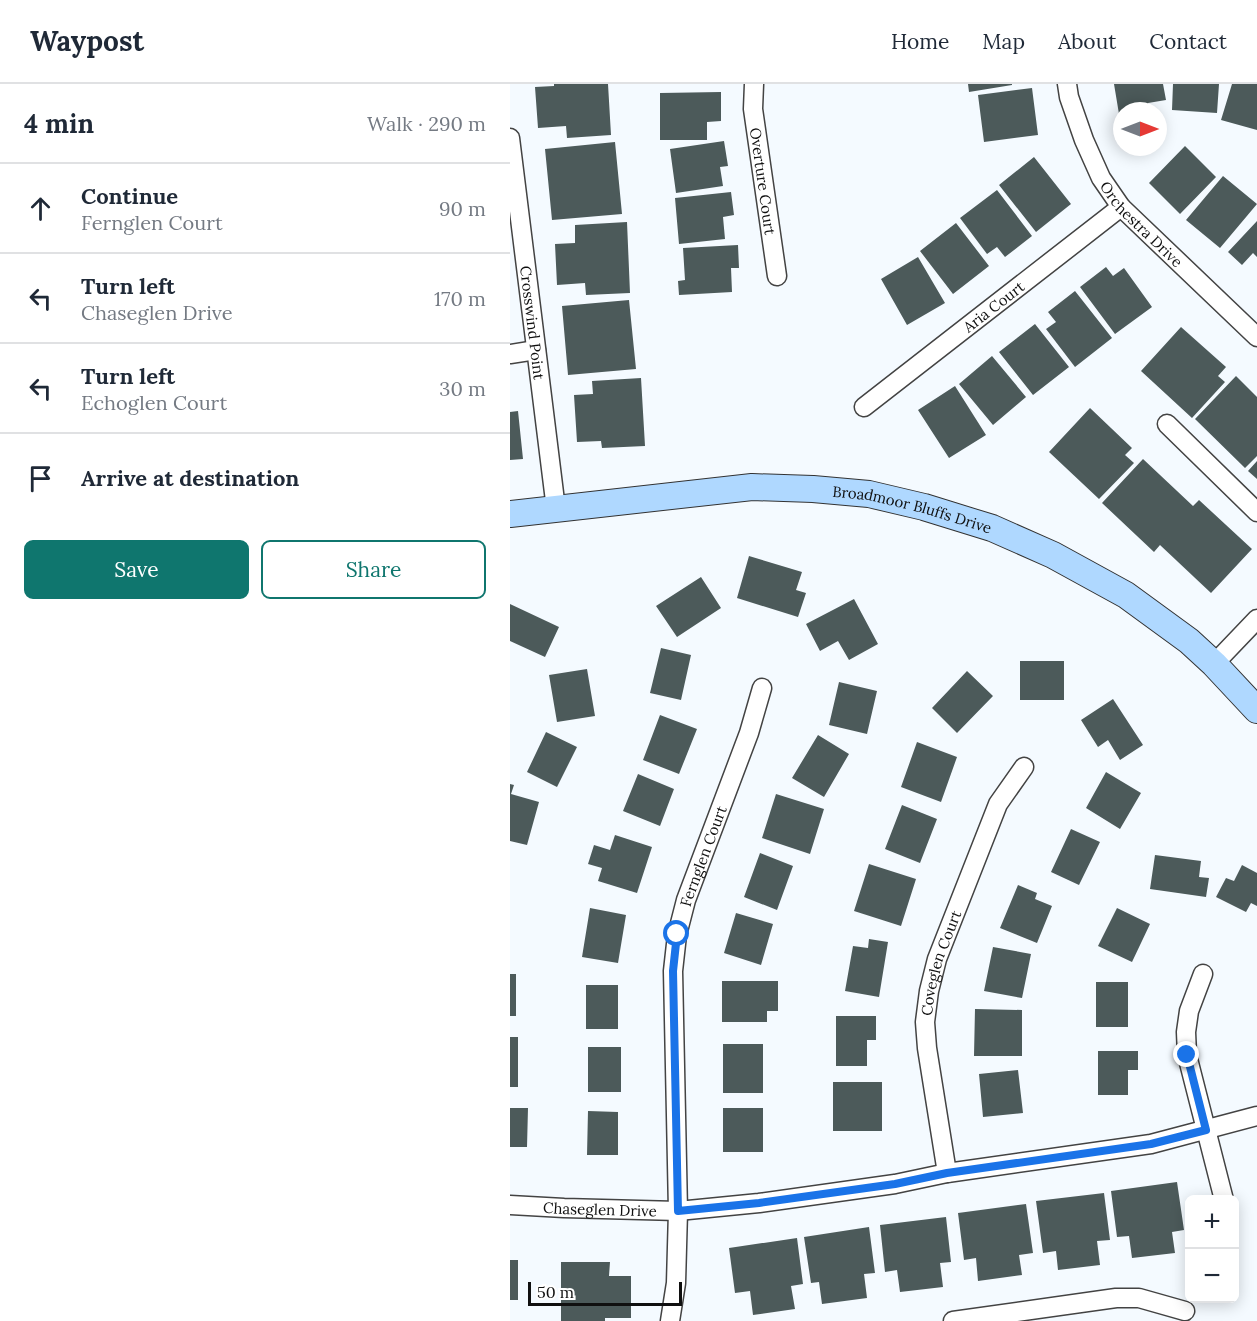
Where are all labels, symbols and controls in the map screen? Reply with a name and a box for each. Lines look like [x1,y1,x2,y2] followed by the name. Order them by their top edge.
[30,23,144,59] text: Waypost
[891,28,949,55] text: Home
[982,28,1025,55] text: Map
[1058,28,1116,55] text: About
[1149,28,1227,55] text: Contact
[1113,102,1167,156] north arrow
[24,107,94,140] text: 4 min
[367,111,486,136] text: Walk · 290 m
[746,126,781,236] street label: Overture Court
[1096,177,1187,271] street label: Orchestra Drive
[81,182,178,210] text: Continue
[24,192,57,225] icon: ahead
[439,196,486,221] text: 90 m
[81,210,223,235] text: Fernglen Court
[516,265,549,381] street label: Crosswind Point
[81,272,175,300] text: Turn left
[958,276,1028,337] street label: Aria Court
[24,282,57,315] icon: left
[434,286,486,311] text: 170 m
[81,300,233,325] text: Chaseglen Drive
[81,362,175,390] text: Turn left
[24,372,57,405] icon: left
[439,376,486,401] text: 30 m
[81,390,227,415] text: Echoglen Court
[24,462,57,495] icon: arrive
[81,464,299,492] text: Arrive at destination
[832,481,994,537] street label: Broadmoor Bluffs Drive
[24,540,249,599] button: Save
[261,540,486,599] button: Share
[675,803,730,908] street label: Fernglen Court
[916,907,965,1017] street label: Coveglen Court
[663,920,689,946] route start
[1173,1041,1199,1067] route end
[1185,1195,1239,1303] map controls
[1185,1195,1239,1249] button: +
[542,1197,657,1220] street label: Chaseglen Drive
[1185,1249,1239,1303] button: −
[528,1279,682,1306] scale bar
[537,1282,574,1302] text: 50 m

